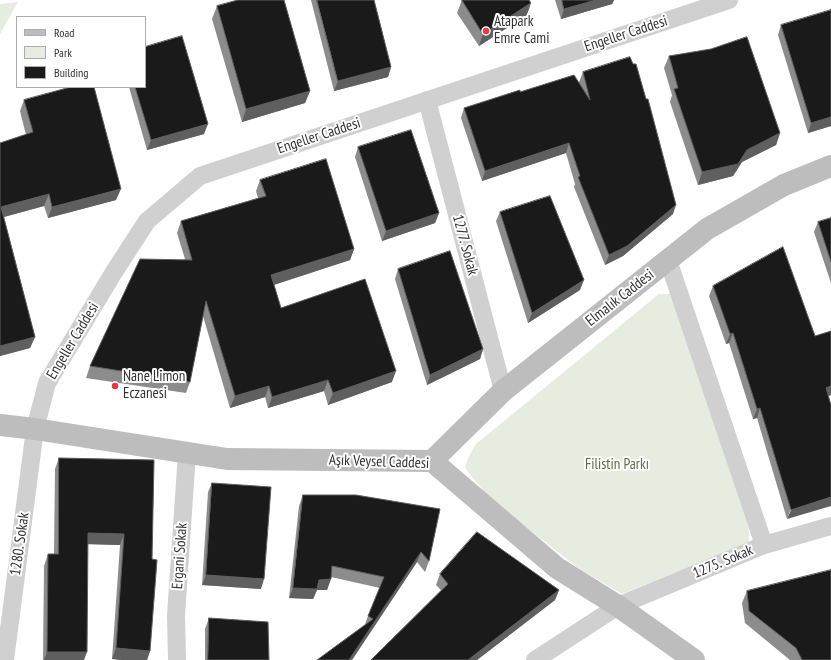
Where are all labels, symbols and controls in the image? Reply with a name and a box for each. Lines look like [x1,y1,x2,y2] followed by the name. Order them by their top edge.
[582,12,670,56] street label: Engeller Caddesi
[494,13,549,48] place label: Atapark Emre Cami
[16,16,146,88] legend
[54,25,74,40] text: Road
[481,26,491,36] marker: Atapark Emre Cami
[54,45,72,60] text: Park
[54,65,89,80] text: Building
[275,114,363,158] street label: Engeller Caddesi
[448,213,482,277] street label: 1277. Sokak
[582,266,658,330] street label: Elmalık Caddesi
[43,299,103,383] street label: Engeller Caddesi
[123,368,185,403] place label: Nane Limon Eczanesi
[110,381,120,391] marker: Nane Limon Eczanesi
[329,451,429,473] street label: Aşık Veysel Caddesi
[585,456,649,474] park label: Filistin Parkı
[7,511,33,577] street label: 1280. Sokak
[169,522,191,590] street label: Ergani Sokak
[690,541,756,583] street label: 1275. Sokak

